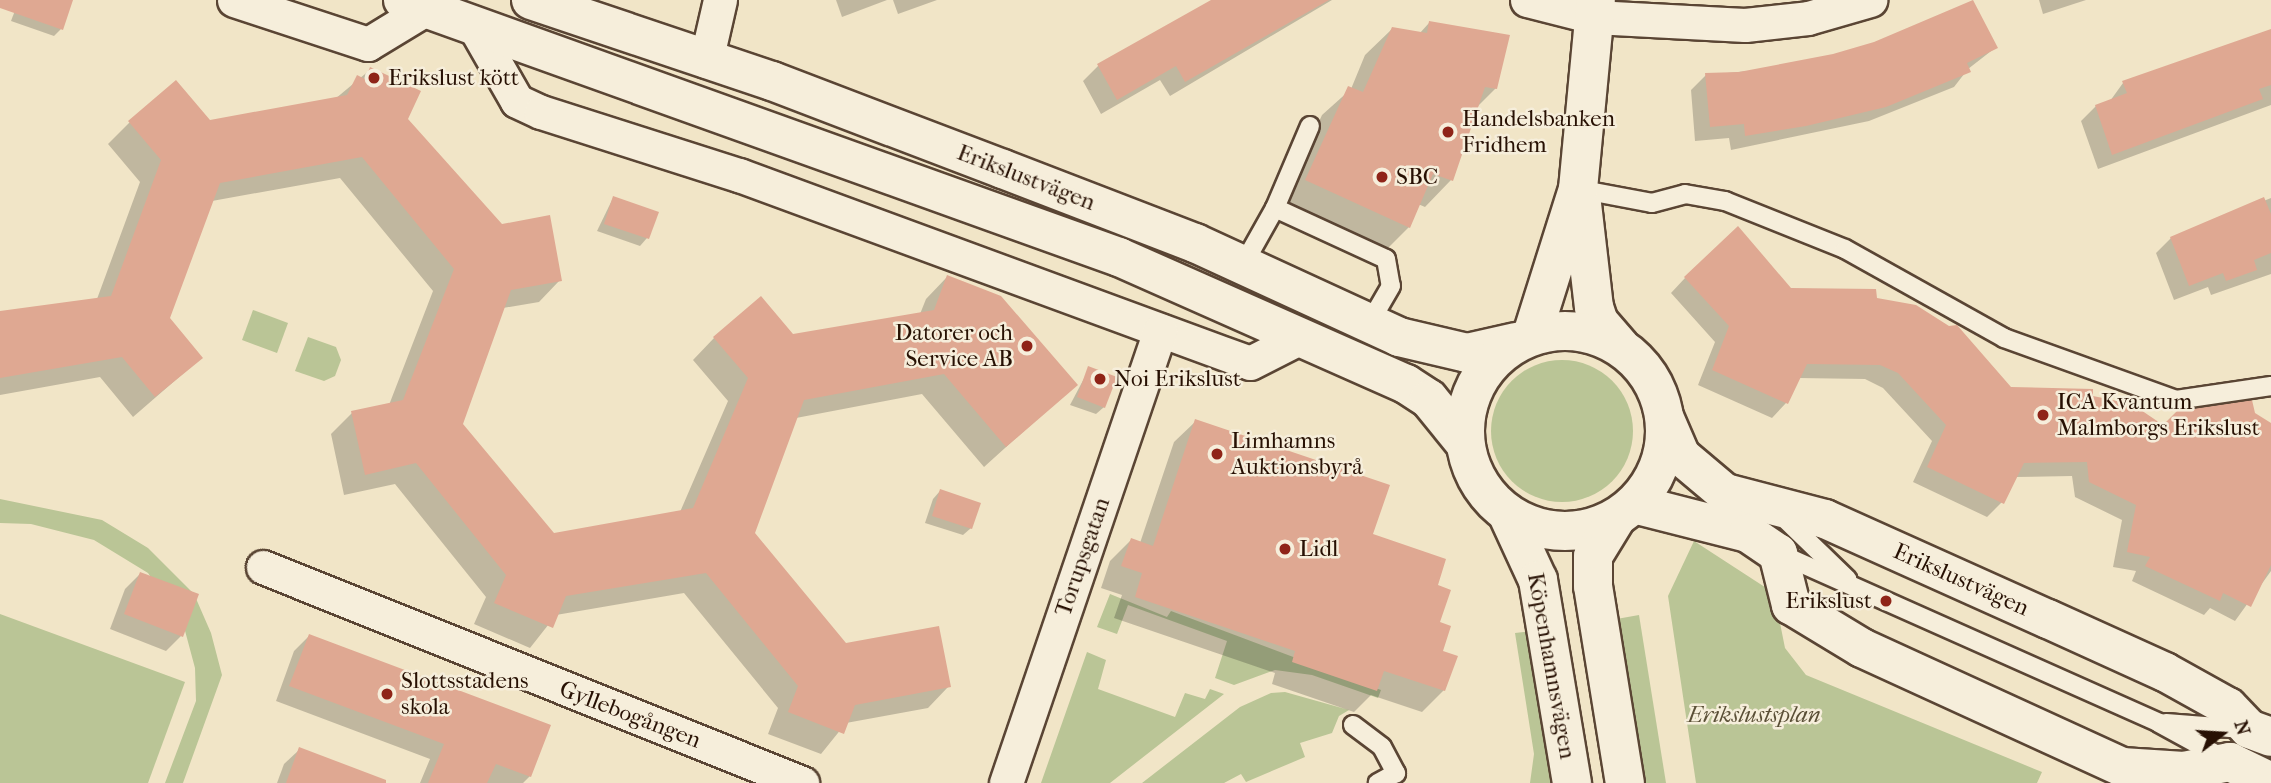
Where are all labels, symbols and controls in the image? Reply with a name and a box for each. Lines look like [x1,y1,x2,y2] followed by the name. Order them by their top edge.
[388,64,519,92] place label: Erikslust kött
[366,70,382,86] marker: Erikslust kött
[1462,105,1615,159] place label: Handelsbanken Fridhem
[1440,124,1456,140] marker: Handelsbanken Fridhem
[953,139,1099,217] street label: Erikslustvägen
[1396,163,1438,191] place label: SBC
[1374,169,1390,185] marker: SBC
[895,319,1013,373] place label: Datorer och Service AB
[1019,338,1035,354] marker: Datorer och Service AB
[1114,365,1241,393] place label: Noi Erikslust
[1092,371,1108,387] marker: Noi Erikslust
[2057,388,2260,442] place label: ICA Kvantum Malmborgs Erikslust
[2035,407,2051,423] marker: ICA Kvantum Malmborgs Erikslust
[1231,427,1363,481] place label: Limhamns Auktionsbyrå
[1209,446,1225,462] marker: Limhamns Auktionsbyrå
[1050,494,1116,620] street label: Torupsgatan
[1299,535,1338,563] place label: Lidl
[1889,538,2033,622] street label: Erikslustvägen
[1277,541,1293,557] marker: Lidl
[1521,571,1581,761] street label: Köpenhamnsvägen
[1785,587,1872,615] place label: Erikslust
[1878,593,1894,609] marker: Erikslust
[401,667,529,721] place label: Slottsstadens skola
[555,675,705,755] street label: Gyllebogången
[379,686,395,702] marker: Slottsstadens skola
[2187,699,2257,769] north arrow
[1687,701,1821,729] park label: Erikslustsplan
[2229,718,2255,738] text: N

